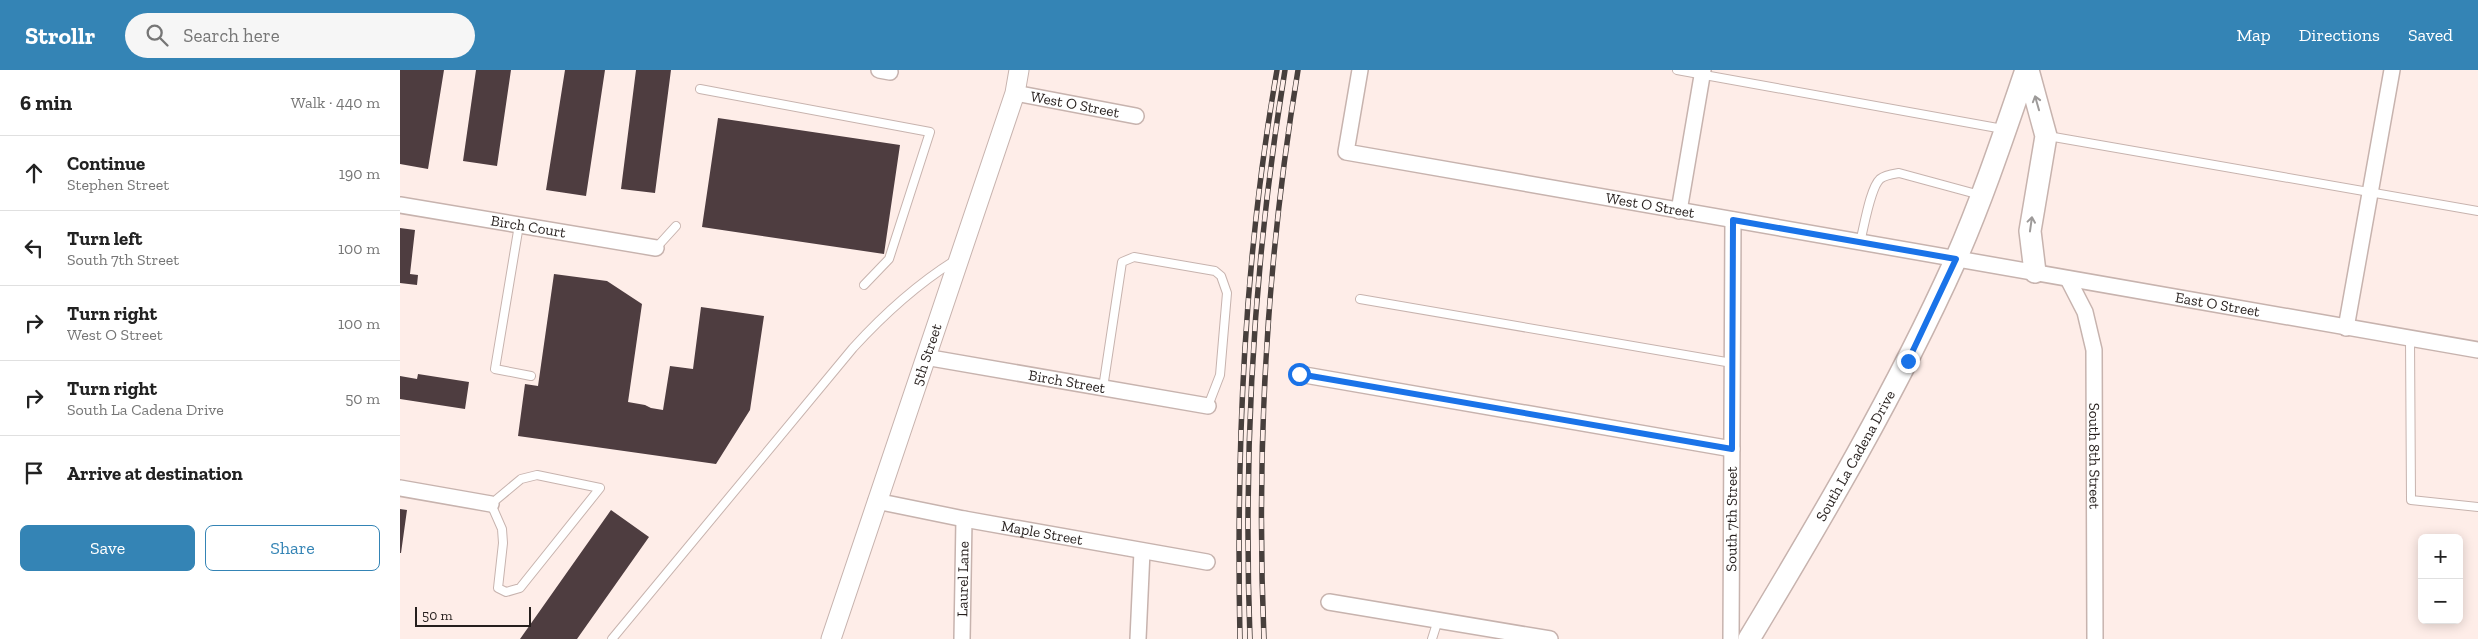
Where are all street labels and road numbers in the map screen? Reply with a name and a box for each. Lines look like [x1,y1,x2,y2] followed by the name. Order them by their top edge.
[1029,87,1121,122] street label: West O Street
[1604,189,1696,222] street label: West O Street
[489,211,568,242] street label: Birch Court
[2174,288,2262,321] street label: East O Street
[908,321,946,388] street label: 5th Street
[1027,366,1107,397] street label: Birch Street
[1812,387,1899,524] street label: South La Cadena Drive
[2085,403,2104,509] street label: South 8th Street
[1722,466,1741,572] street label: South 7th Street
[1000,517,1085,549] street label: Maple Street
[953,541,973,617] street label: Laurel Lane

